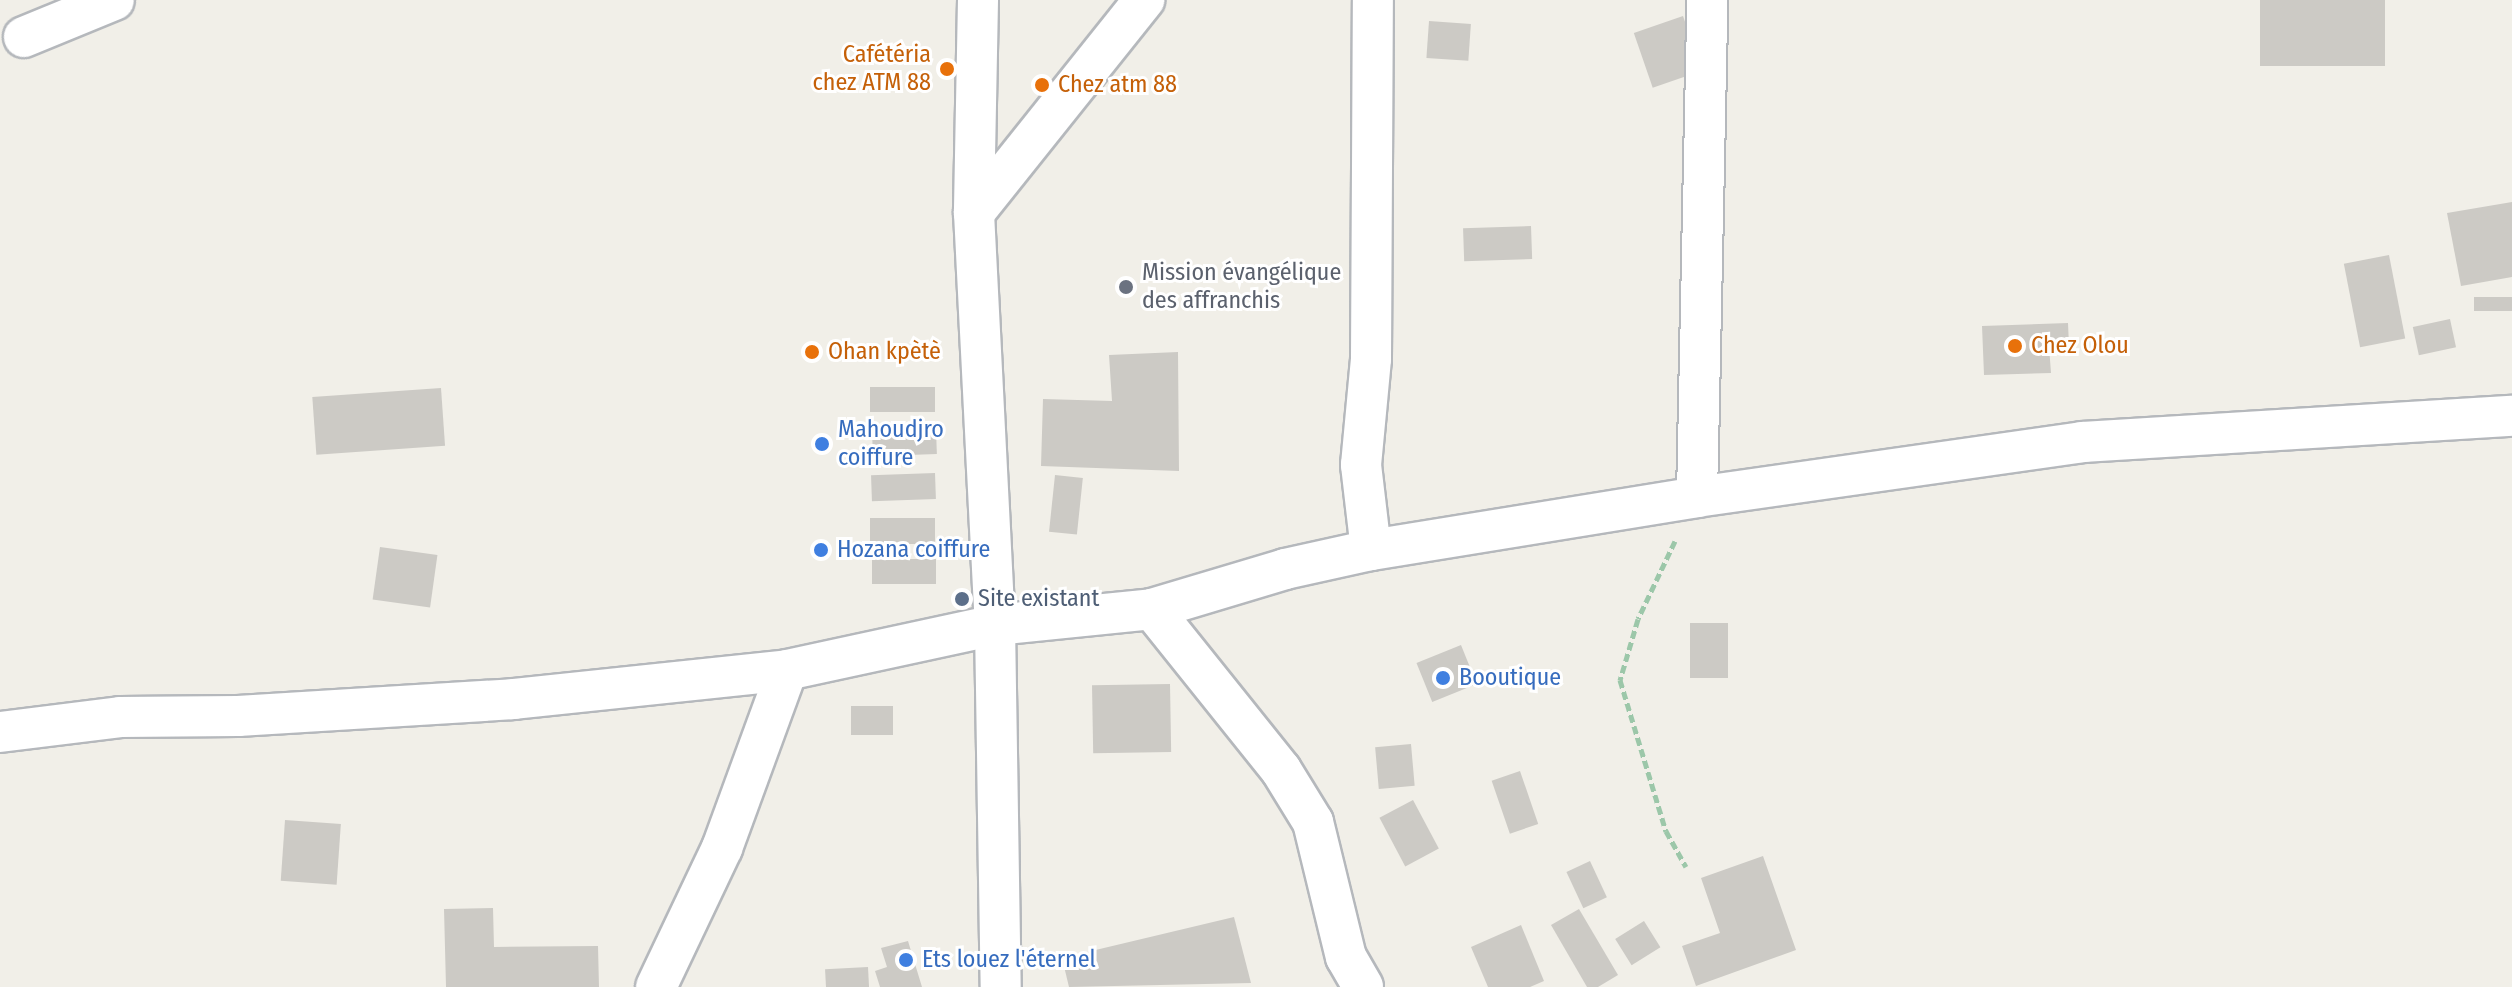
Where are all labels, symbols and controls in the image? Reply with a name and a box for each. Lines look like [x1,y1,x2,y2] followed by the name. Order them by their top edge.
[813,41,931,97] place label: Cafétéria chez ATM 88
[938,60,956,78] marker: Cafétéria chez ATM 88
[1058,71,1177,99] place label: Chez atm 88
[1033,76,1051,94] marker: Chez atm 88
[1142,259,1341,315] place label: Mission évangélique des affranchis
[1117,278,1135,296] marker: Mission évangélique des affranchis
[2031,332,2129,360] place label: Chez Olou
[2006,337,2024,355] marker: Chez Olou
[828,338,941,366] place label: Ohan kpètè
[803,343,821,361] marker: Ohan kpètè
[838,416,944,472] place label: Mahoudjro coiffure
[813,435,831,453] marker: Mahoudjro coiffure
[837,536,990,564] place label: Hozana coiffure
[812,541,830,559] marker: Hozana coiffure
[978,585,1099,613] place label: Site existant
[953,590,971,608] marker: Site existant
[1459,664,1561,692] place label: Booutique
[1434,669,1452,687] marker: Booutique
[922,946,1096,974] place label: Ets louez l'éternel
[897,951,915,969] marker: Ets louez l'éternel

